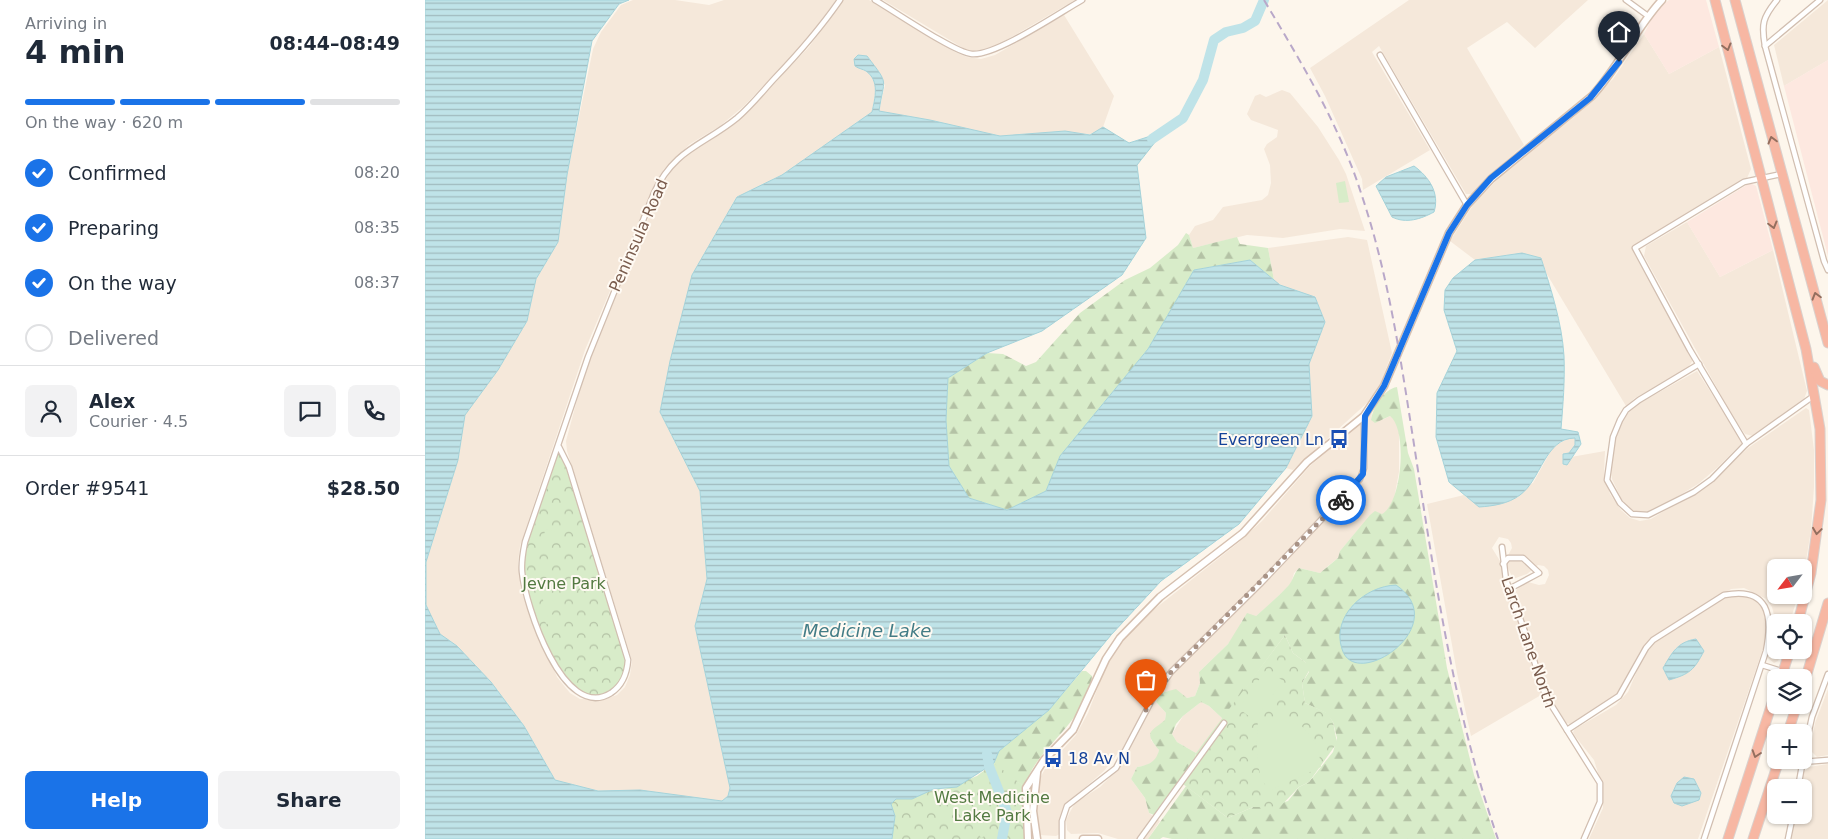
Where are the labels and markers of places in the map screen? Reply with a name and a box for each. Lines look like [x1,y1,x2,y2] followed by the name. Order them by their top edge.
[1598,11,1640,62] pin
[1328,428,1350,450] bus stop icon: Evergreen Ln
[1218,430,1324,449] place label: Evergreen Ln
[1125,659,1167,710] pin
[1042,747,1064,769] bus stop icon: 18 Av N
[1068,749,1130,768] place label: 18 Av N

